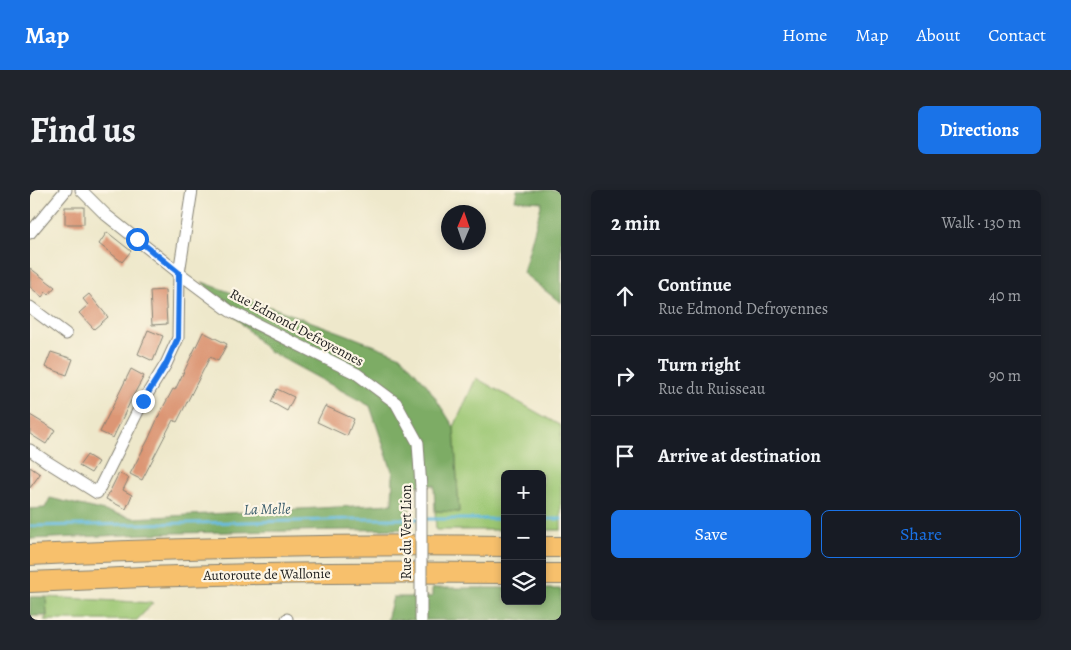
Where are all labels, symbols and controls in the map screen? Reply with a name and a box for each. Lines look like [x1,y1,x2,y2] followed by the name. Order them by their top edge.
[25,19,69,51] text: Map
[782,23,827,47] text: Home
[855,23,888,47] text: Map
[916,23,960,47] text: About
[988,23,1046,47] text: Contact
[30,106,136,154] text: Find us
[918,106,1041,154] button: Directions
[441,205,486,250] north arrow
[611,209,660,237] text: 2 min
[941,212,1021,234] text: Walk · 130 m
[126,228,149,251] route start
[658,272,732,298] text: Continue
[611,282,639,310] icon: ahead
[227,284,367,371] street label: Rue Edmond Defroyennes
[989,285,1021,307] text: 40 m
[658,298,828,320] text: Rue Edmond Defroyennes
[658,352,740,378] text: Turn right
[611,362,639,390] icon: right
[989,365,1021,387] text: 90 m
[658,378,765,400] text: Rue du Ruisseau
[132,390,155,413] route end
[611,442,639,470] icon: arrive
[658,443,821,469] text: Arrive at destination
[501,470,546,605] map controls
[501,470,546,515] button: +
[397,484,416,579] street label: Rue du Vert Lion
[243,499,291,519] water label: La Melle
[611,510,811,558] button: Save
[821,510,1021,558] button: Share
[501,515,546,560] button: −
[501,560,546,605] button: layers
[202,564,331,585] street label: Autoroute de Wallonie

